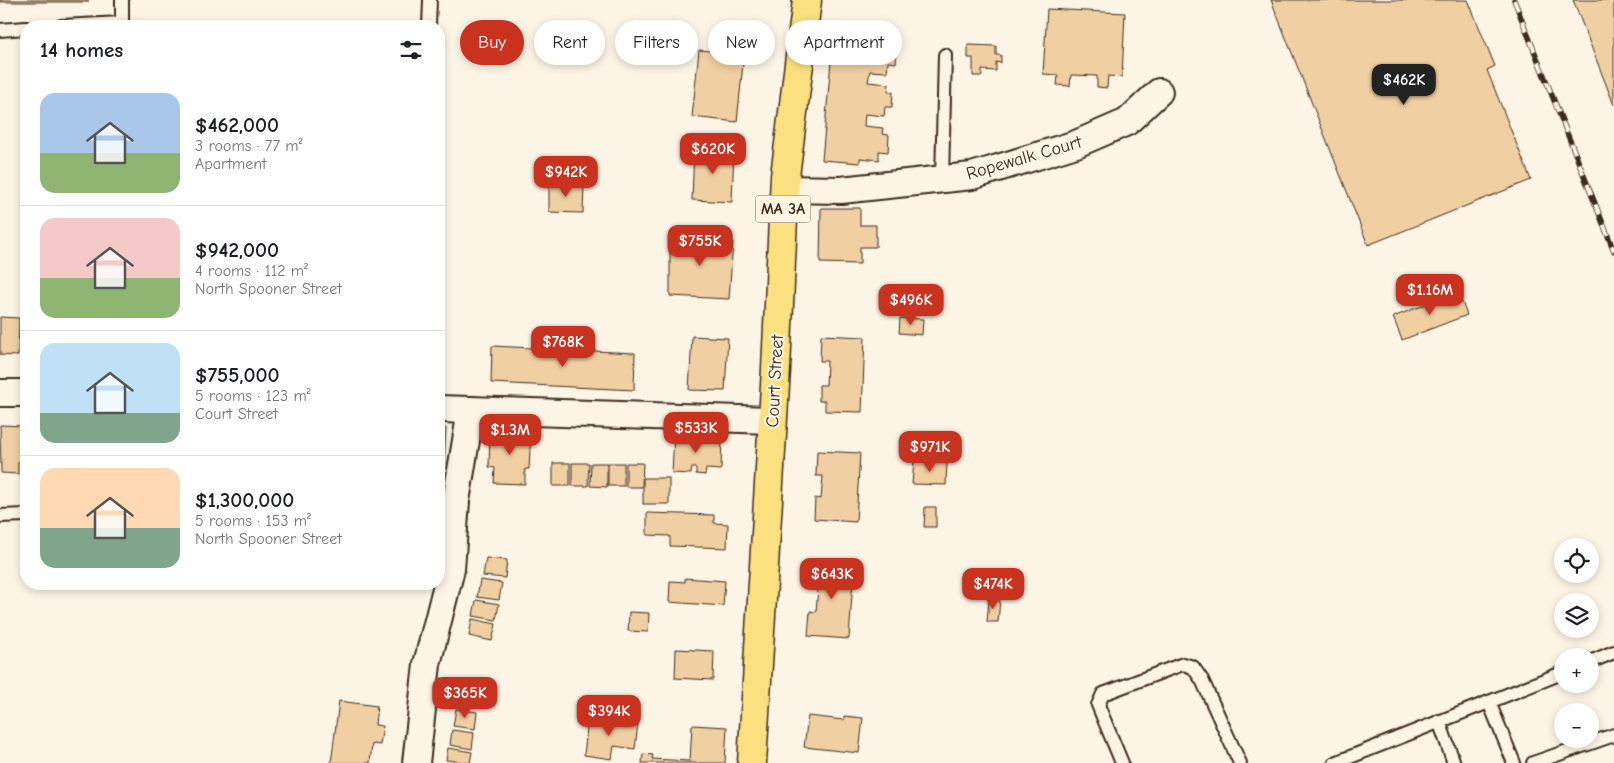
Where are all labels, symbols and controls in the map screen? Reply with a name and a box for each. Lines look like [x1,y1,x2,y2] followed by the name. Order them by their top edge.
[460,20,524,65] chip: Buy
[534,20,605,65] chip: Rent
[615,20,698,65] chip: Filters
[708,20,775,65] chip: New
[785,20,902,65] chip: Apartment
[397,36,425,64] icon: filters
[40,38,123,62] text: 14 homes
[1369,64,1439,106] pin: $462K
[1383,71,1425,89] text: $462K
[80,113,140,173] icon: home
[195,113,279,137] text: $462,000
[964,131,1085,185] street label: Ropewalk Court
[678,132,748,175] pin: $620K
[195,137,303,155] text: 3 rooms · 77 m²
[691,140,735,158] text: $620K
[195,155,267,173] text: Apartment
[531,156,601,198] pin: $942K
[545,163,587,181] text: $942K
[756,195,810,222] road number: MA 3A
[665,224,735,267] pin: $755K
[679,232,721,250] text: $755K
[80,238,140,298] icon: home
[195,238,279,262] text: $942,000
[195,262,308,280] text: 4 rooms · 112 m²
[1389,274,1471,316] pin: $1.16M
[195,280,342,298] text: North Spooner Street
[1407,281,1453,299] text: $1.16M
[876,284,946,326] pin: $496K
[890,291,932,309] text: $496K
[528,326,598,368] pin: $768K
[542,333,584,351] text: $768K
[762,333,788,428] street label: Court Street
[80,363,140,423] icon: home
[195,363,279,387] text: $755,000
[195,387,311,405] text: 5 rooms · 123 m²
[195,405,278,423] text: Court Street
[661,412,731,454] pin: $533K
[475,414,545,456] pin: $1.3M
[675,419,717,437] text: $533K
[490,421,530,439] text: $1.3M
[895,430,965,473] pin: $971K
[910,438,950,456] text: $971K
[80,488,140,548] icon: home
[195,488,294,512] text: $1,300,000
[195,512,311,530] text: 5 rooms · 153 m²
[195,530,342,548] text: North Spooner Street
[1554,538,1599,748] map controls
[1554,538,1599,583] button: locate
[797,558,867,600] pin: $643K
[811,565,853,583] text: $643K
[958,568,1028,610] pin: $474K
[973,575,1013,593] text: $474K
[1554,593,1599,638] button: layers
[1554,648,1599,693] button: +
[430,676,500,719] pin: $365K
[443,684,487,702] text: $365K
[574,694,644,737] pin: $394K
[588,702,630,720] text: $394K
[1554,703,1599,748] button: −

